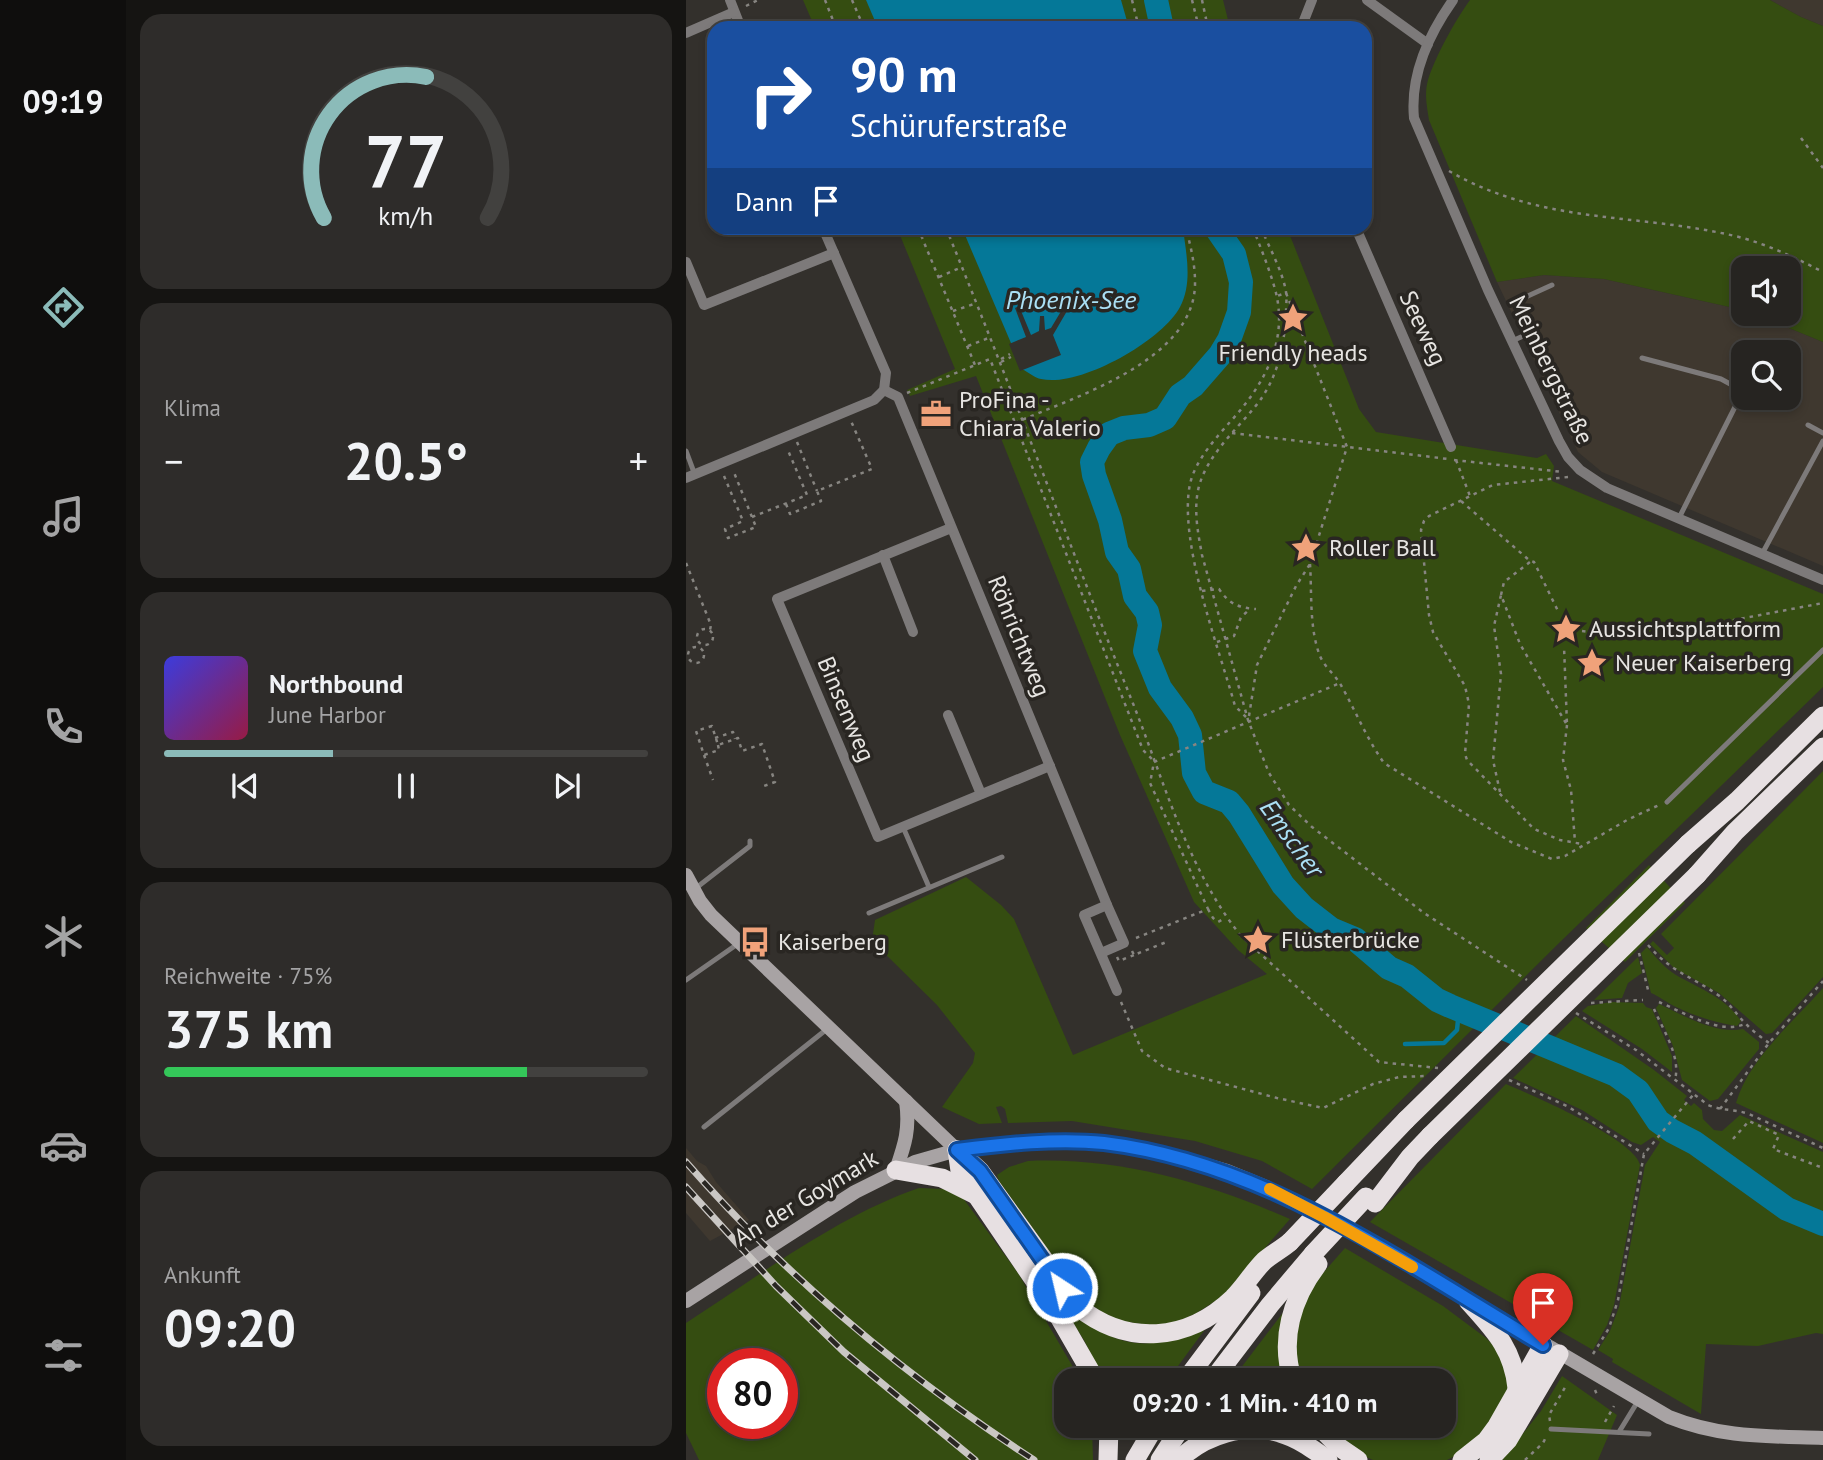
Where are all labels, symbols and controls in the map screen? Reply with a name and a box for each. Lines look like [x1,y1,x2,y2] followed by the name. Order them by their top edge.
[850,42,957,106] text: 90 m
[735,49,826,140] icon: right
[22,80,104,122] text: 09:19
[850,104,1068,146] text: Schüruferstraße
[365,114,447,208] text: 77
[807,182,845,220] icon: arrive
[735,185,793,218] text: Dann
[379,199,433,231] text: km/h
[1731,256,1801,410] map controls
[1731,256,1801,326] button: sound
[39,283,88,332] icon: directions
[1006,283,1136,316] water label: Phoenix-See
[1393,286,1454,370] street label: Seeweg
[1502,290,1601,449] street label: Meinbergstraße
[1276,301,1310,335] place icon: Friendly heads
[1218,337,1368,368] place label: Friendly heads
[1731,340,1801,410] button: search
[959,384,1101,443] place label: ProFina - Chiara Valerio
[164,393,221,422] text: Klima
[919,397,953,431] office icon: ProFina - Chiara Valerio
[344,427,468,494] text: 20.5°
[164,436,183,485] text: −
[629,436,648,485] text: +
[39,492,88,541] icon: music
[1289,531,1323,565] place icon: Roller Ball
[1329,532,1436,563] place label: Roller Ball
[981,571,1058,701] street label: Röhrichtweg
[1549,612,1583,646] place icon: Aussichtsplattform
[1589,613,1781,644] place label: Aussichtsplattform
[1575,646,1609,680] place icon: Neuer Kaiserberg
[1615,647,1792,678] place label: Neuer Kaiserberg
[810,652,882,766] street label: Binsenweg
[269,667,403,700] text: Northbound
[269,700,386,729] text: June Harbor
[39,702,88,751] icon: phone
[226,767,264,805] icon: previous
[387,767,425,805] icon: pause
[548,767,586,805] icon: next
[1253,792,1333,884] water label: Emscher
[39,912,88,961] icon: climate
[1241,923,1275,957] place icon: Flüsterbrücke
[1281,924,1420,955] place label: Flüsterbrücke
[738,925,772,959] bus stop icon: Kaiserberg
[778,926,887,957] place label: Kaiserberg
[164,961,332,990] text: Reichweite · 75%
[164,995,333,1062] text: 375 km
[39,1121,88,1170] icon: car
[728,1142,884,1253] street label: An der Goymark
[1025,1251,1099,1325] position arrow
[164,1260,241,1289] text: Ankunft
[1513,1273,1573,1345] pin
[1524,1284,1562,1322] icon: arrive
[164,1294,296,1361] text: 09:20
[39,1331,88,1380] icon: filters
[707,1348,798,1439] speed limit sign: 80
[1132,1386,1378,1419] text: 09:20 · 1 Min. · 410 m

